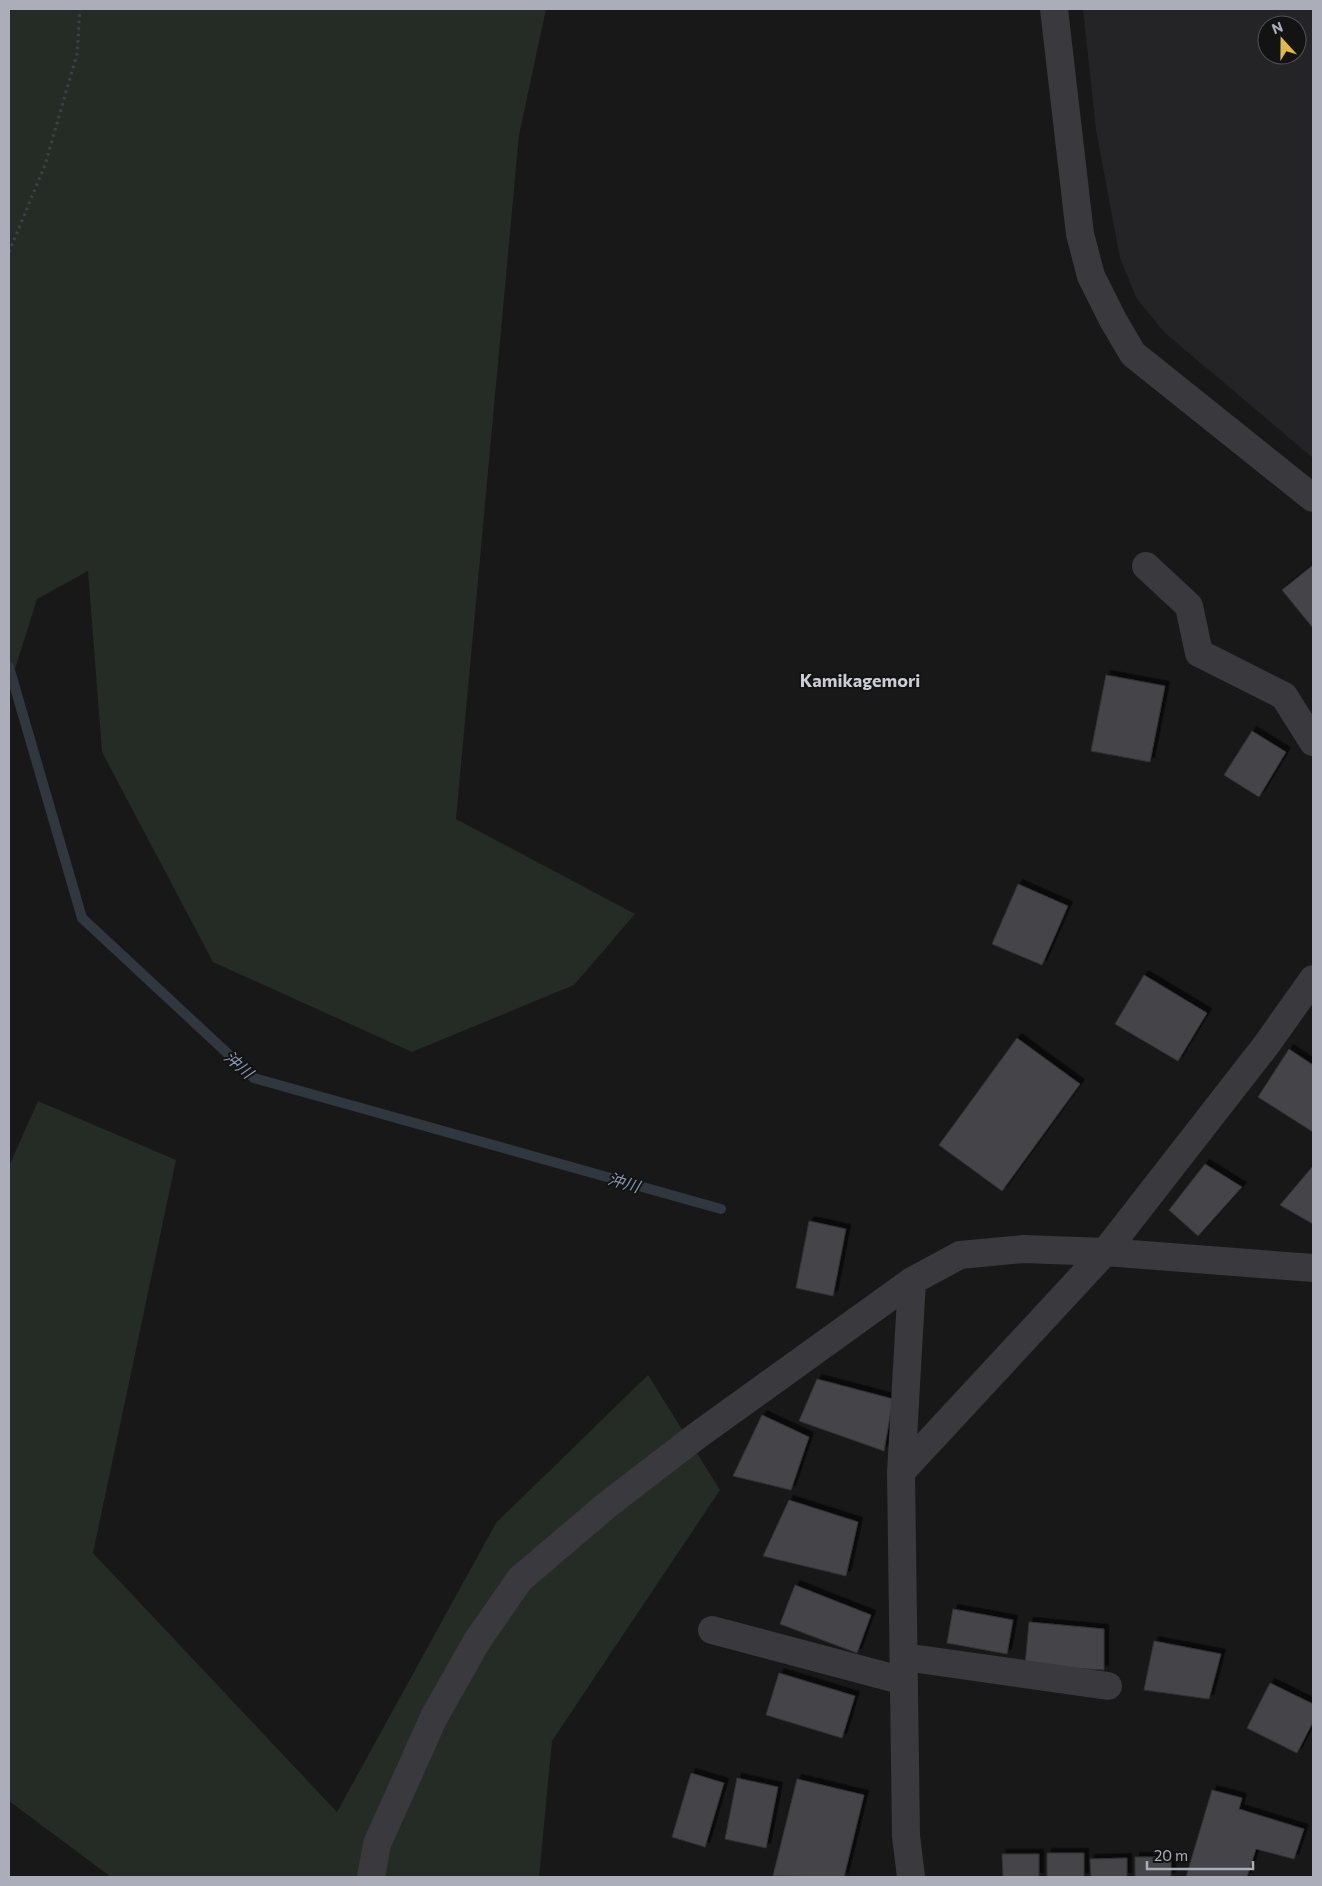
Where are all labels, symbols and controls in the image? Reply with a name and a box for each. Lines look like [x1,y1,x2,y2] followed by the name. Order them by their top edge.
[1257,15,1307,65] north arrow
[1269,18,1285,37] text: N
[800,669,920,691] district label: Kamikagemori
[221,1046,259,1083] water label: 沖川
[606,1168,644,1196] water label: 沖川
[1147,1838,1253,1870] scale bar
[1154,1846,1188,1864] text: 20 m

